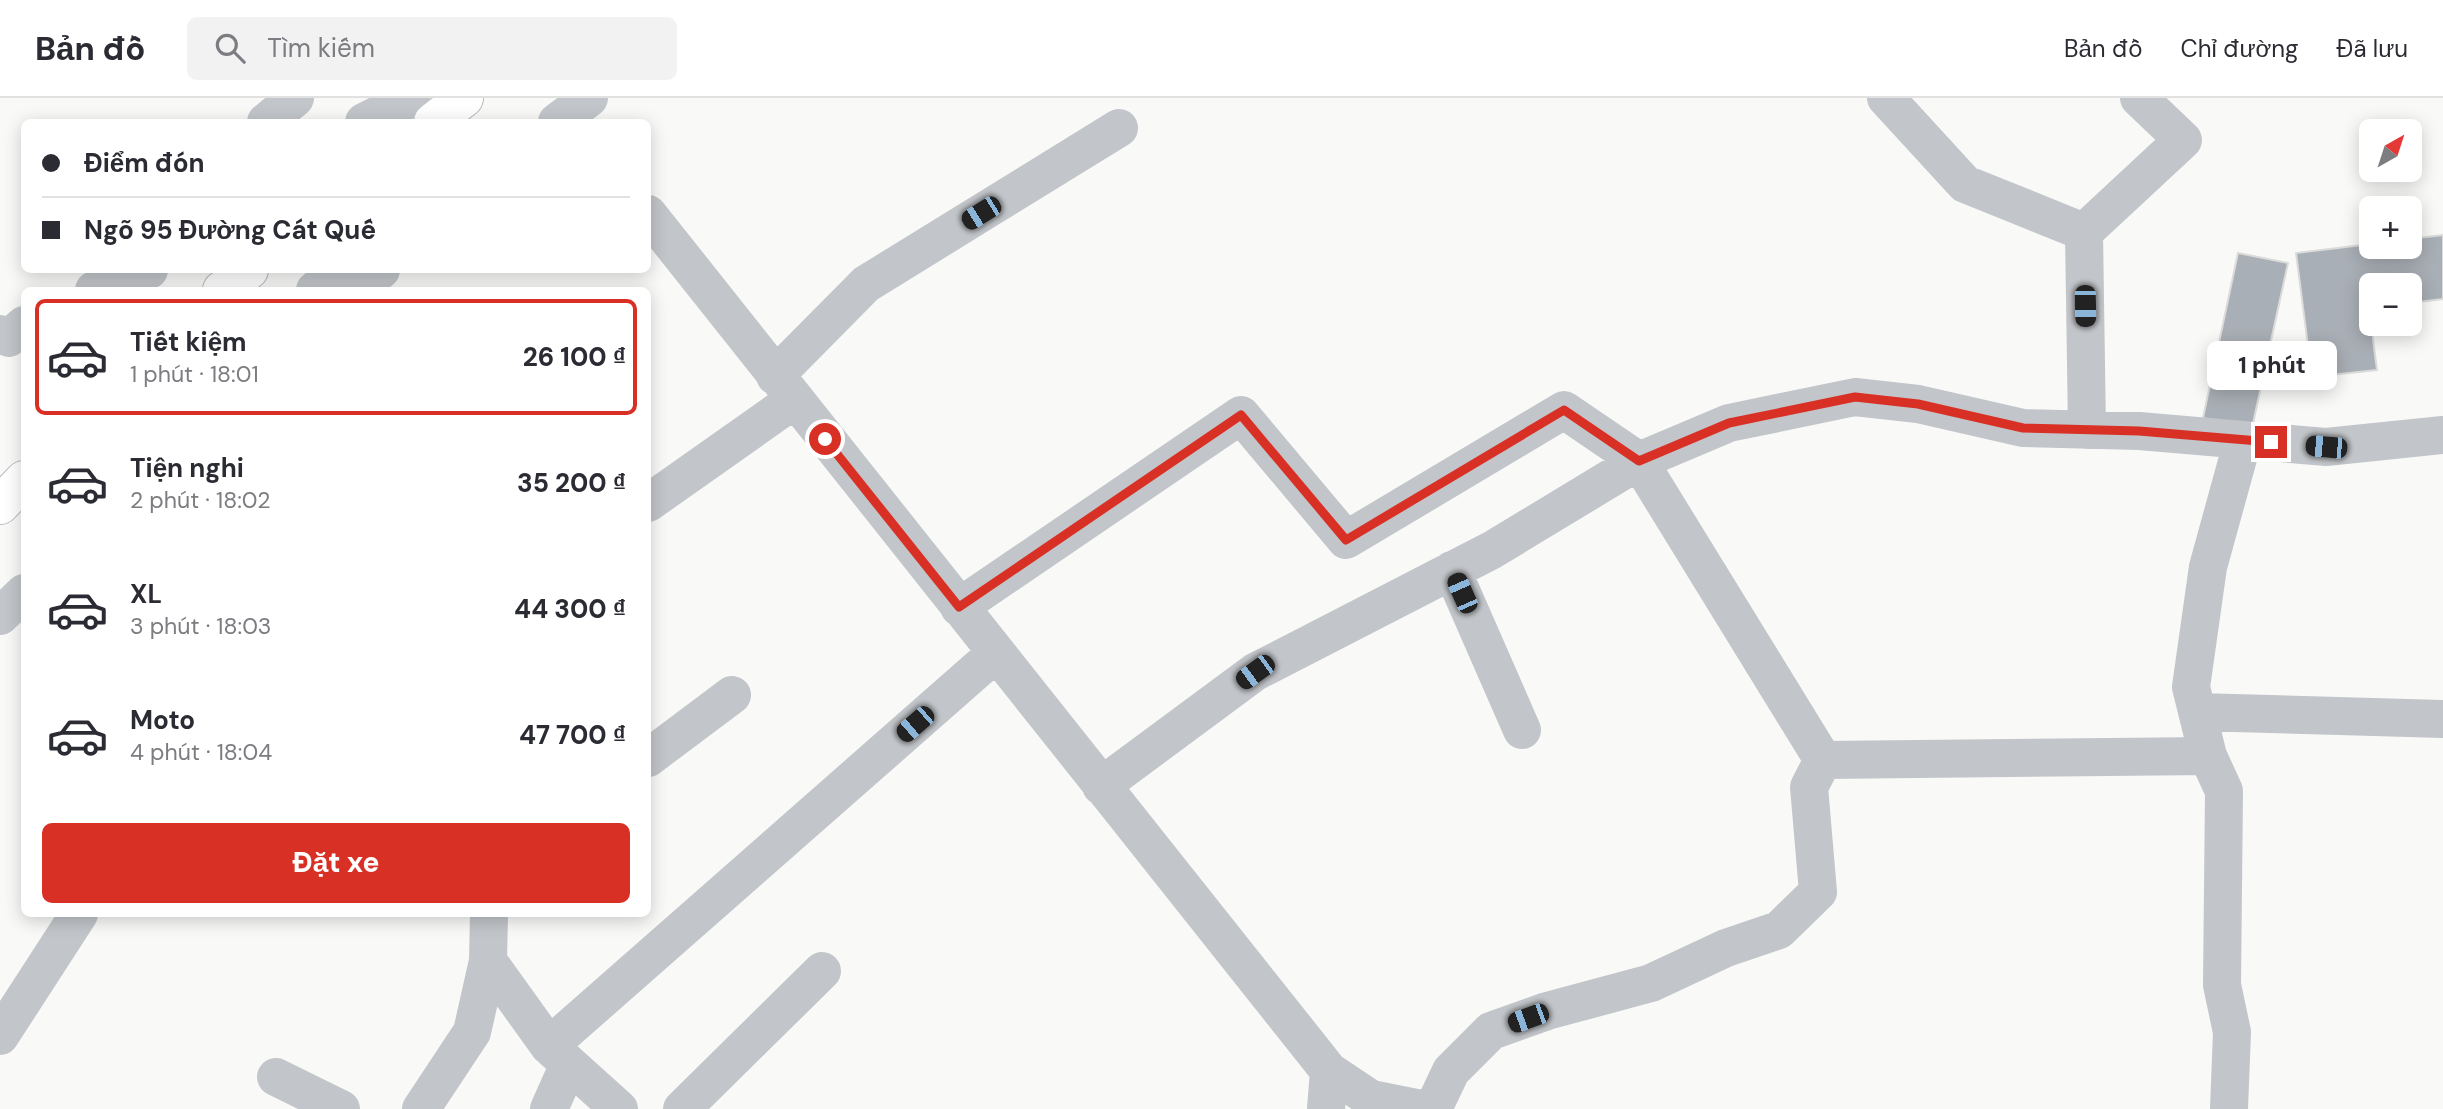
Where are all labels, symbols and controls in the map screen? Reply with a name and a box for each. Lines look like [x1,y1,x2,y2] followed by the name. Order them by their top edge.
[187,17,677,80] search box
[35,27,145,70] text: Bản đồ
[211,29,249,67] icon: search
[267,31,375,65] text: Tìm kiếm
[2064,33,2142,64] text: Bản đồ
[2180,33,2298,64] text: Chỉ đường
[2336,33,2408,64] text: Đã lưu
[2359,119,2422,182] north arrow
[2359,119,2422,336] map controls
[84,146,205,180] text: Điểm đón
[958,193,1005,233] car
[2359,196,2422,259] button: +
[84,213,376,247] text: Ngõ 95 Đường Cát Quế
[2359,273,2422,336] button: −
[2075,285,2096,327] car
[130,325,247,359] text: Tiết kiệm
[46,326,109,389] icon: car
[523,340,626,374] text: 26 100 ₫
[2206,341,2336,390] callout: 1 phút
[2238,350,2306,380] text: 1 phút
[130,359,259,389] text: 1 phút · 18:01
[809,423,841,455] route start
[2255,426,2287,458] route end
[2305,435,2348,459] car
[130,451,244,485] text: Tiện nghi
[46,452,109,515] icon: car
[517,466,626,500] text: 35 200 ₫
[130,485,271,515] text: 2 phút · 18:02
[1444,570,1481,616] car
[130,577,162,611] text: XL
[46,578,109,641] icon: car
[514,592,626,626] text: 44 300 ₫
[130,611,271,641] text: 3 phút · 18:03
[1232,651,1279,693] car
[893,702,938,746] car
[130,703,195,737] text: Moto
[46,704,109,767] icon: car
[519,718,626,752] text: 47 700 ₫
[130,737,272,767] text: 4 phút · 18:04
[42,823,630,903] button: Đặt xe
[1505,1001,1552,1035] car

